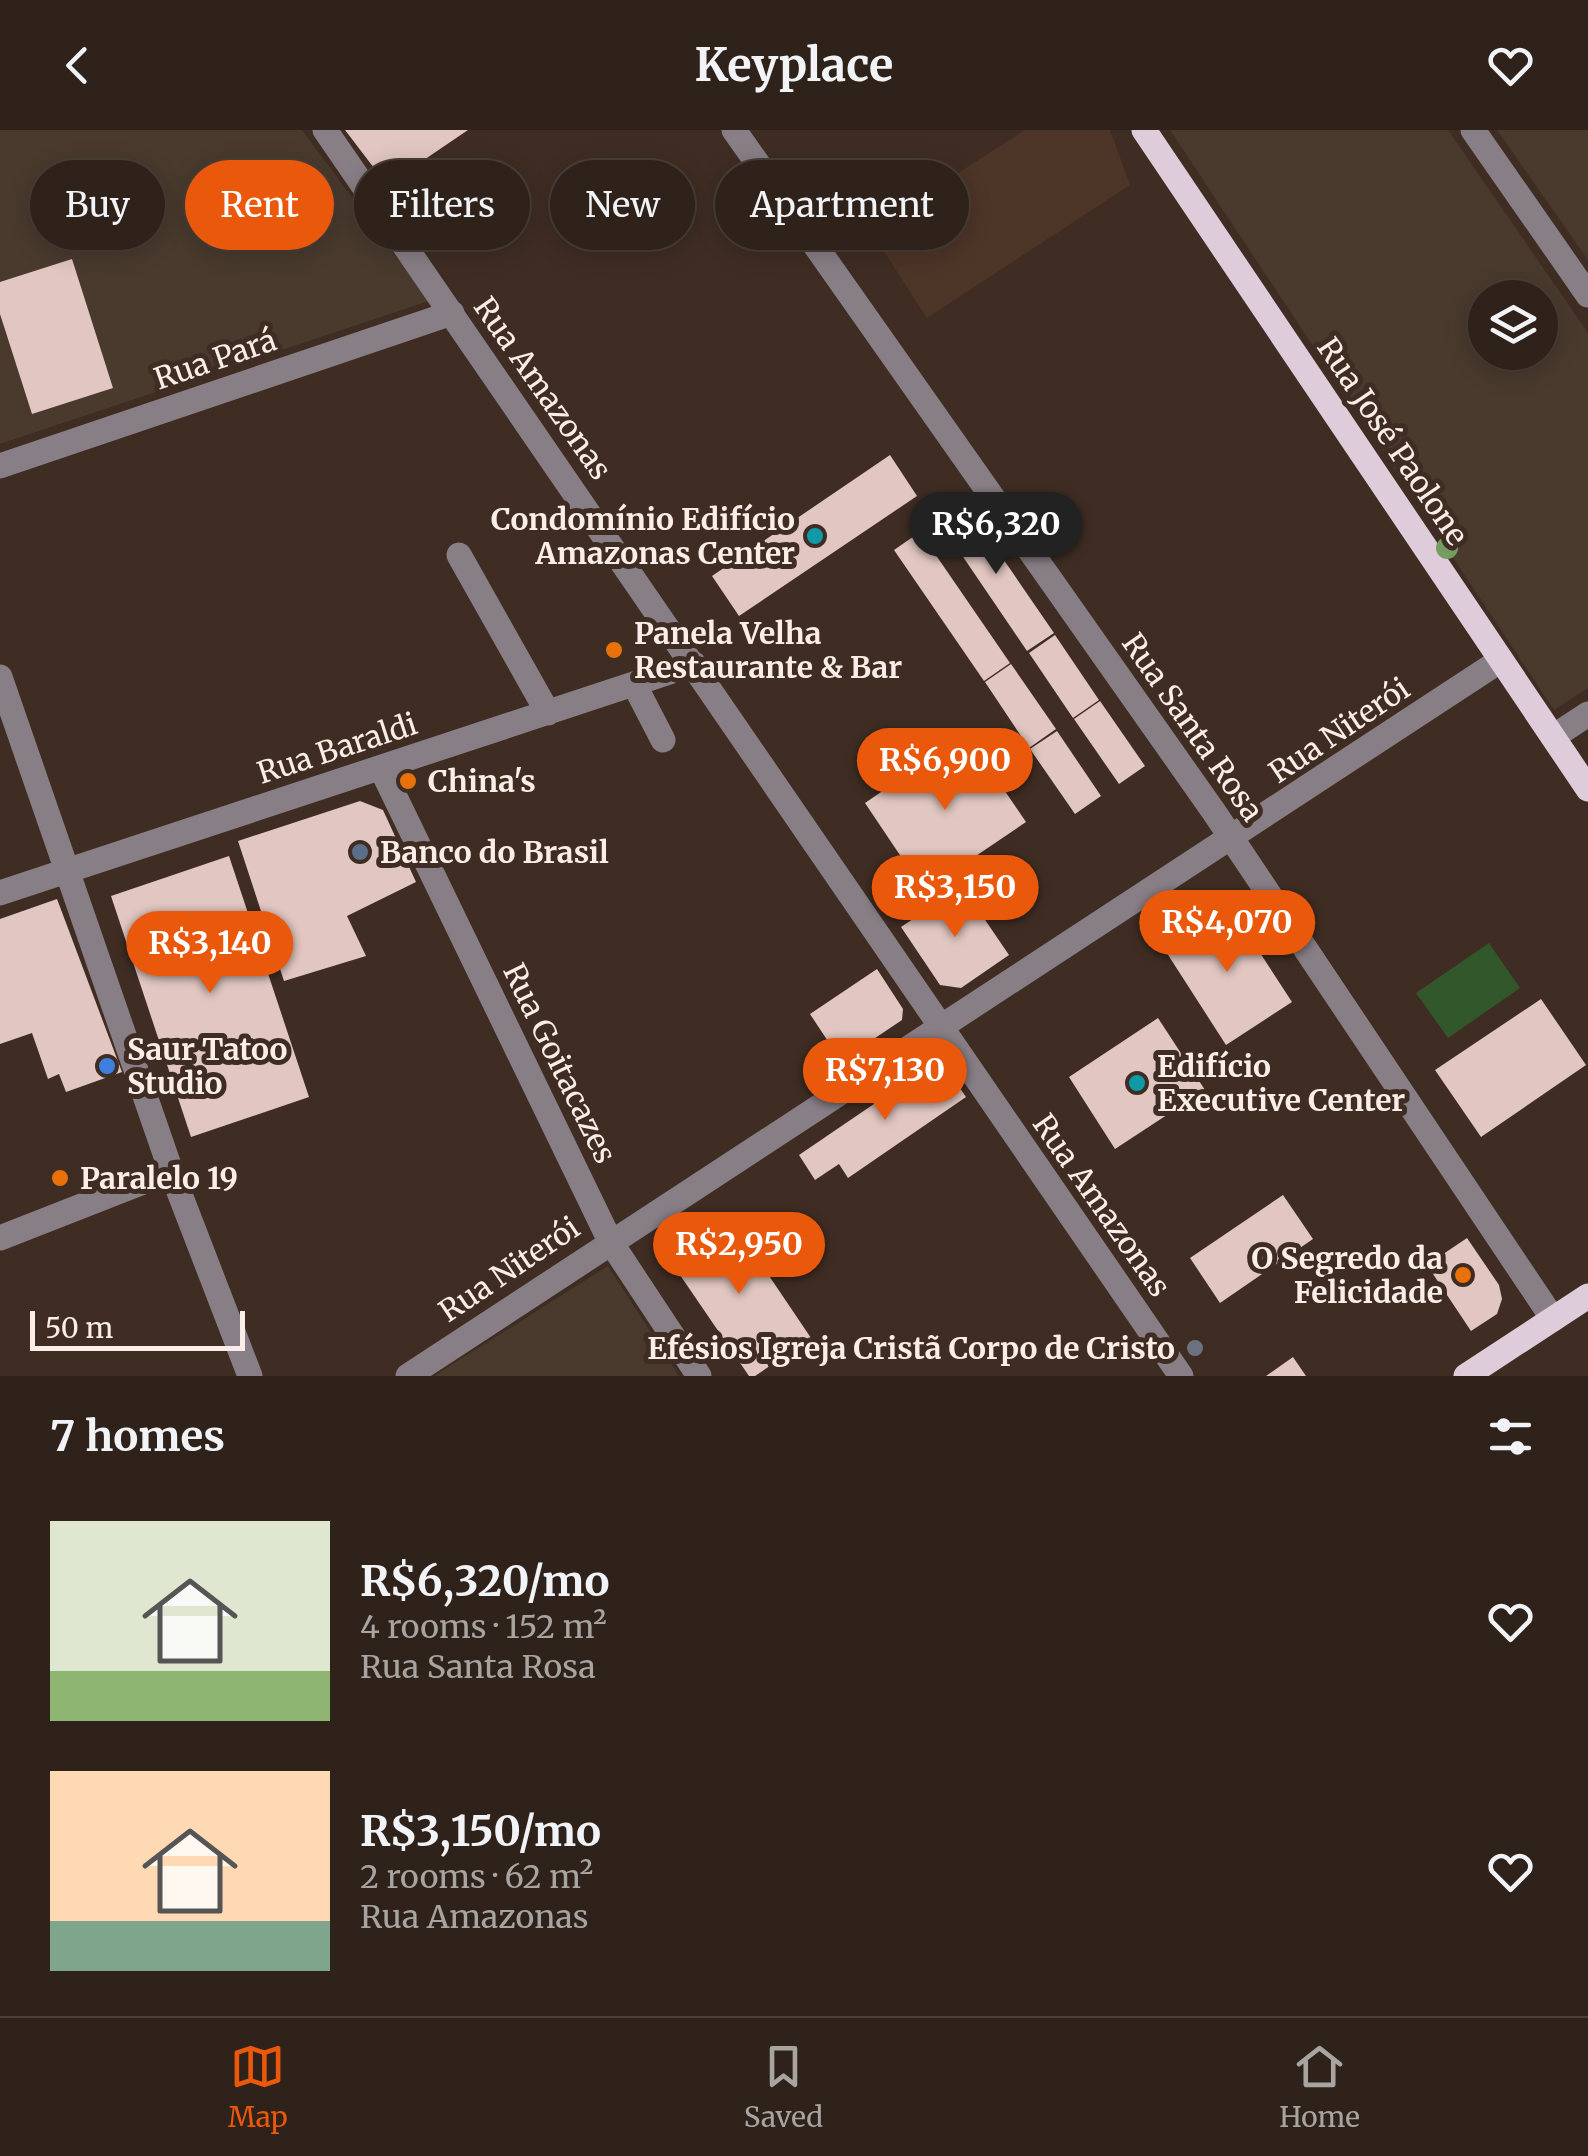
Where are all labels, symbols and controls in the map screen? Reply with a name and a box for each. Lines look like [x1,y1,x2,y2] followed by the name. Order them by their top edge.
[695,37,893,93] text: Keyplace
[50,38,105,93] icon: back
[1483,38,1538,93] icon: heart
[30,160,165,250] chip: Buy
[185,160,334,250] chip: Rent
[354,160,530,250] chip: Filters
[550,160,695,250] chip: New
[715,160,969,250] chip: Apartment
[1468,280,1558,370] map controls
[1468,280,1558,370] button: layers
[466,289,620,487] street label: Rua Amazonas
[149,320,281,398] street label: Rua Pará
[1309,330,1477,552] street label: Rua José Paolone
[904,492,1088,577] pin: R$6,320
[491,500,795,572] place label: Condomínio Edifício Amazonas Center
[931,504,1061,544] text: R$6,320
[804,525,826,547] marker: Condomínio Edifício Amazonas Center
[634,614,902,686] place label: Panela Velha Restaurante & Bar
[1114,626,1272,828] street label: Rua Santa Rosa
[603,639,625,661] marker: Panela Velha Restaurante & Bar
[1262,669,1416,791] street label: Rua Niterói
[252,704,422,792] street label: Rua Baraldi
[853,728,1037,813] pin: R$6,900
[879,740,1011,780] text: R$6,900
[428,762,536,800] place label: China's
[397,770,419,792] marker: China's
[380,833,609,871] place label: Banco do Brasil
[349,841,371,863] marker: Banco do Brasil
[863,855,1047,940] pin: R$3,150
[894,867,1016,907] text: R$3,150
[1135,890,1319,975] pin: R$4,070
[1161,902,1293,942] text: R$4,070
[118,911,302,996] pin: R$3,140
[148,923,272,963] text: R$3,140
[495,957,625,1169] street label: Rua Goitacazes
[127,1030,288,1102] place label: Saur Tatoo Studio
[793,1038,977,1123] pin: R$7,130
[1157,1047,1405,1119] place label: Edifício Executive Center
[825,1050,945,1090] text: R$7,130
[96,1055,118,1077] marker: Saur Tatoo Studio
[1126,1072,1148,1094] marker: Edifício Executive Center
[1025,1106,1179,1304] street label: Rua Amazonas
[80,1159,238,1197] place label: Paralelo 19
[49,1167,71,1189] marker: Paralelo 19
[432,1208,586,1330] street label: Rua Niterói
[647,1212,831,1297] pin: R$2,950
[675,1224,803,1264] text: R$2,950
[1251,1239,1443,1311] place label: O Segredo da Felicidade
[1452,1264,1474,1286] marker: O Segredo da Felicidade
[30,1306,245,1350] scale bar
[45,1310,113,1346] text: 50 m
[647,1329,1175,1367] place label: Efésios Igreja Cristã Corpo de Cristo
[1184,1337,1206,1359] marker: Efésios Igreja Cristã Corpo de Cristo
[1483,1409,1538,1464] icon: filters
[50,1410,225,1462] text: 7 homes
[360,1555,610,1607] text: R$6,320/mo
[130,1561,250,1681] icon: home
[1483,1594,1538,1649] icon: heart
[360,1607,607,1647] text: 4 rooms · 152 m²
[360,1647,596,1687] text: Rua Santa Rosa
[360,1805,601,1857] text: R$3,150/mo
[130,1811,250,1931] icon: home
[1483,1844,1538,1899] icon: heart
[360,1857,593,1897] text: 2 rooms · 62 m²
[360,1897,588,1937] text: Rua Amazonas
[228,2039,288,2135] tab: Map
[744,2039,823,2135] tab: Saved
[1279,2039,1360,2135] tab: Home

